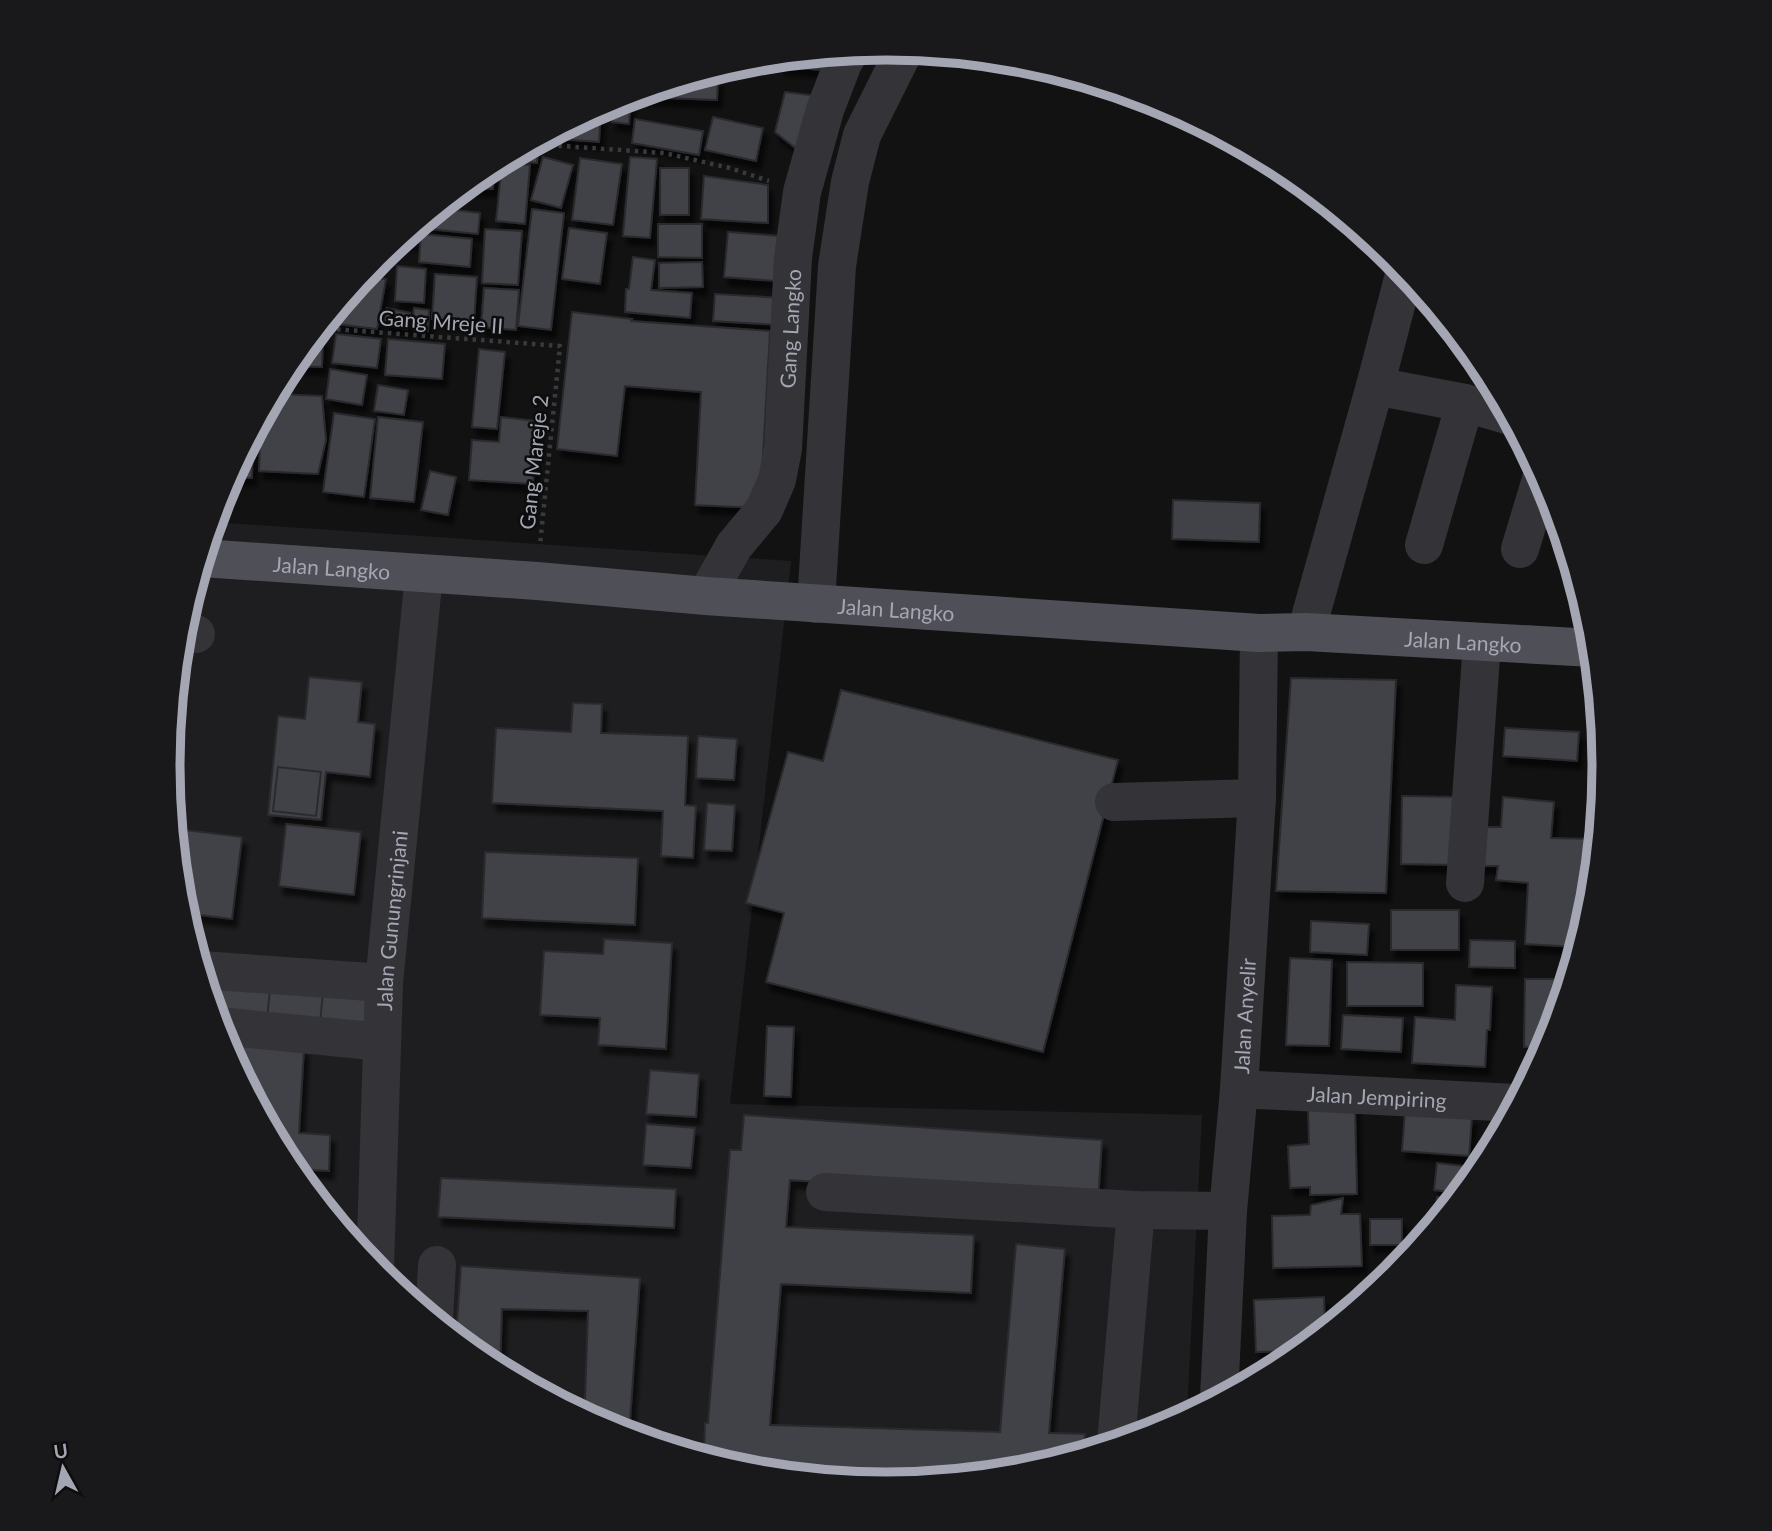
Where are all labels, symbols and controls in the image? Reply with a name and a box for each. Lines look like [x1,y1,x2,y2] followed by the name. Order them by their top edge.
[774,268,805,389] street label: Gang Langko
[378,304,504,338] street label: Gang Mreje II
[513,393,553,531] street label: Gang Mareje 2
[272,550,391,583] street label: Jalan Langko
[837,592,956,625] street label: Jalan Langko
[1404,625,1522,657] street label: Jalan Langko
[371,829,411,1011] street label: Jalan Gunungrinjani
[1227,957,1260,1074] street label: Jalan Anyelir
[1306,1080,1447,1112] street label: Jalan Jempiring
[28,1433,98,1503] north arrow
[52,1438,69,1463] text: U

